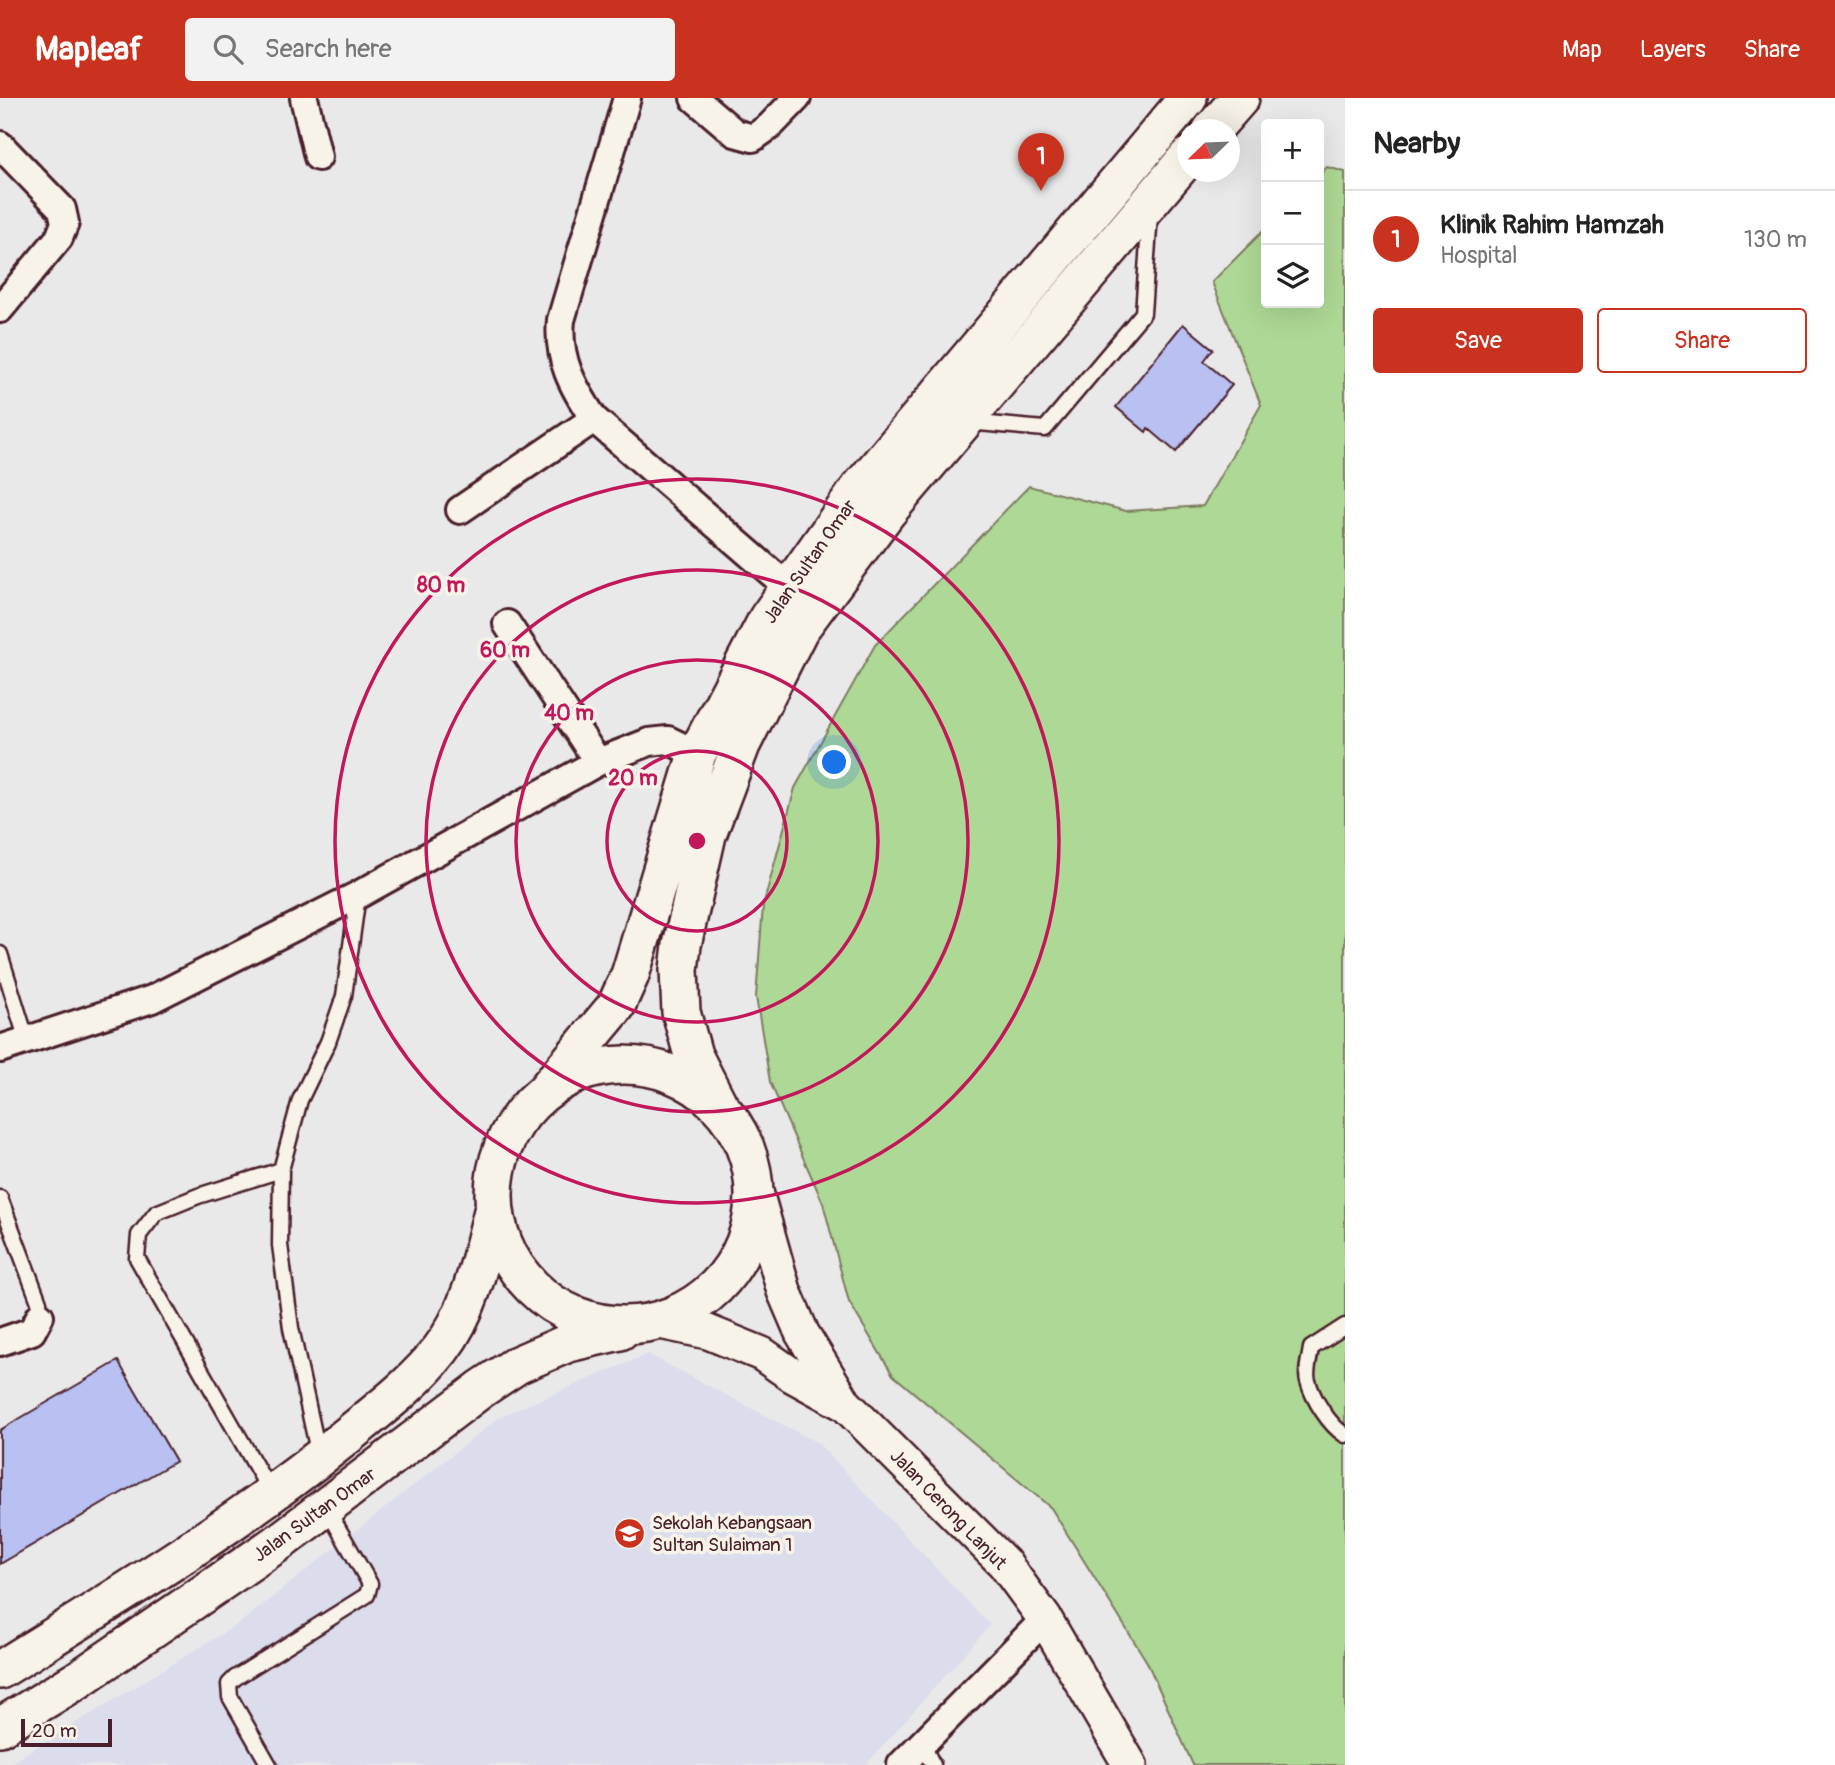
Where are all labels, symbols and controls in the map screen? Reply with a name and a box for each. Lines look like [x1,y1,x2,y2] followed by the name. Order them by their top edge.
[185,18,675,81] search box
[35,29,143,70] text: Mapleaf
[209,30,247,68] icon: search
[265,33,392,65] text: Search here
[1562,35,1602,64] text: Map
[1640,35,1706,64] text: Layers
[1744,35,1800,64] text: Share
[1177,119,1240,182] north arrow
[1261,119,1324,308] map controls
[1261,119,1324,182] button: +
[1373,125,1460,162] text: Nearby
[1018,133,1064,191] pin: 1
[1261,182,1324,245] button: −
[1440,209,1664,241] text: Klinik Rahim Hamzah
[1392,225,1401,254] text: 1
[1744,225,1807,254] text: 130 m
[1440,241,1518,270] text: Hospital
[1261,245,1324,308] button: layers
[1373,308,1583,373] button: Save
[1597,308,1807,373] button: Share
[758,495,862,628] street label: Jalan Sultan Omar
[417,572,465,599] text: 80 m
[480,637,530,664] text: 60 m
[544,700,594,727] text: 40 m
[817,745,851,779] your location
[608,765,658,792] text: 20 m
[685,829,709,853] centre of rings
[885,1444,1012,1575] street label: Jalan Cerong Lanjut
[248,1462,381,1567] street label: Jalan Sultan Omar
[652,1511,812,1557] place label: Sekolah Kebangsaan Sultan Sulaiman 1
[612,1516,646,1550] school or university icon: Sekolah Kebangsaan Sultan Sulaiman 1
[21,1716,112,1748] scale bar
[32,1719,77,1743] text: 20 m

